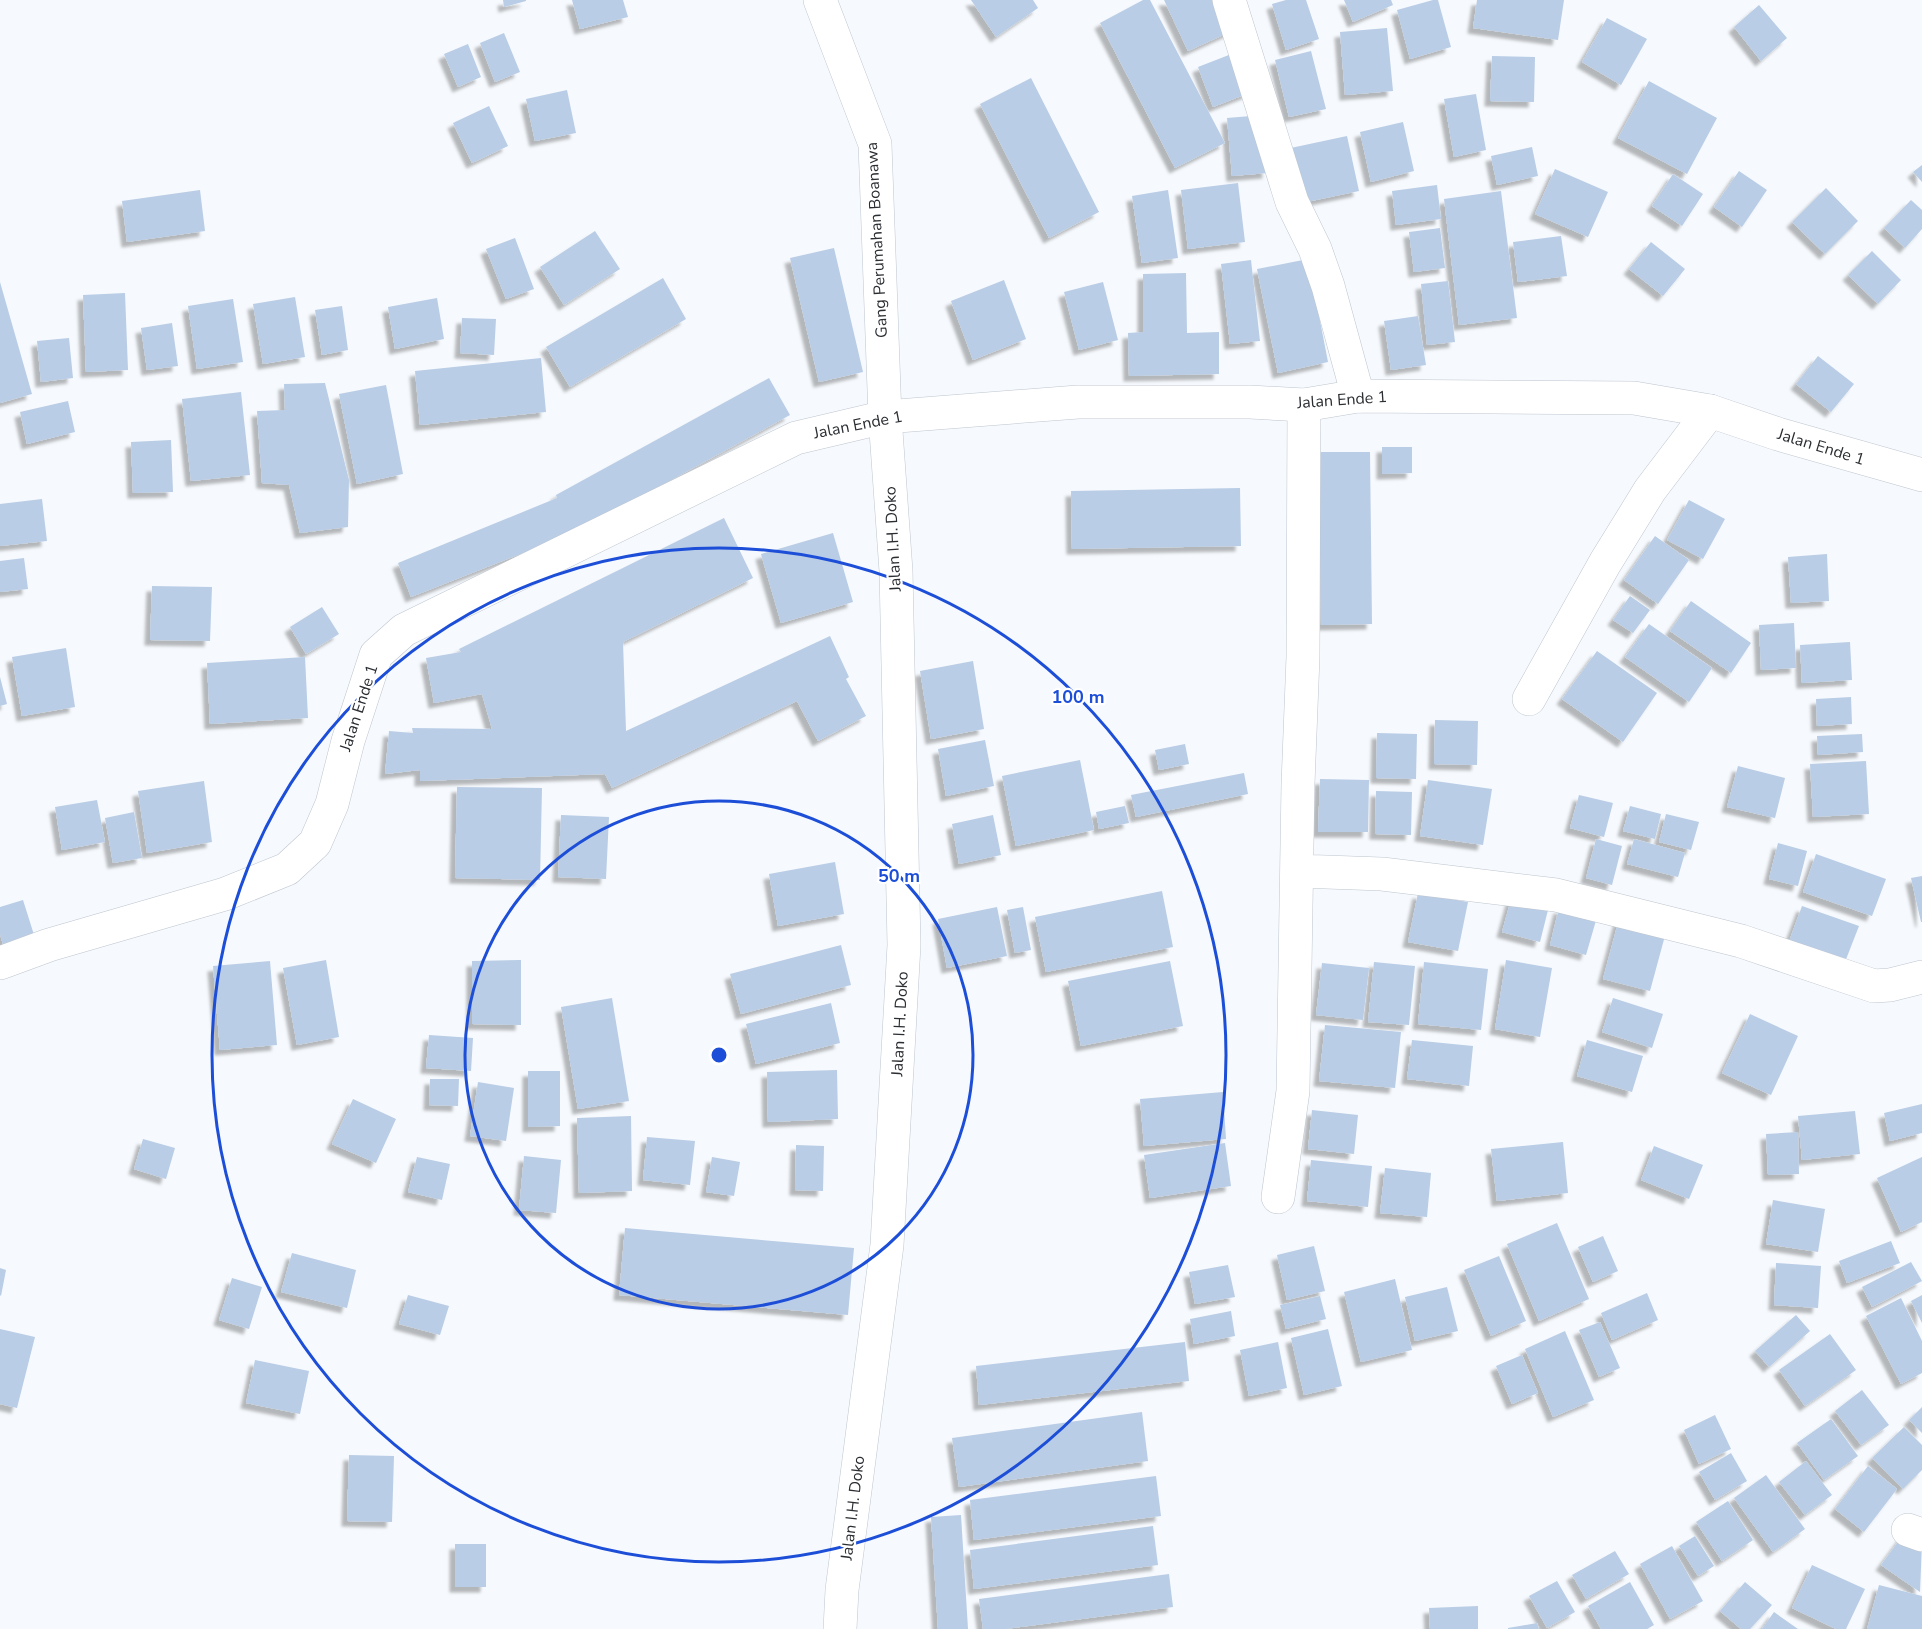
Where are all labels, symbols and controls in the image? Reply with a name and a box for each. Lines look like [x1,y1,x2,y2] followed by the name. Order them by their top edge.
[861,142,893,338] street label: Gang Perumahan Boanawa
[1295,386,1388,414] street label: Jalan Ende 1
[811,406,904,445] street label: Jalan Ende 1
[1774,423,1867,471] street label: Jalan Ende 1
[879,486,907,593] street label: Jalan I.H. Doko
[334,662,383,755] street label: Jalan Ende 1
[1051,685,1105,709] text: 100 m
[878,864,920,888] text: 50 m
[886,971,914,1078] street label: Jalan I.H. Doko
[709,1045,729,1065] centre of rings
[836,1454,870,1563] street label: Jalan I.H. Doko

